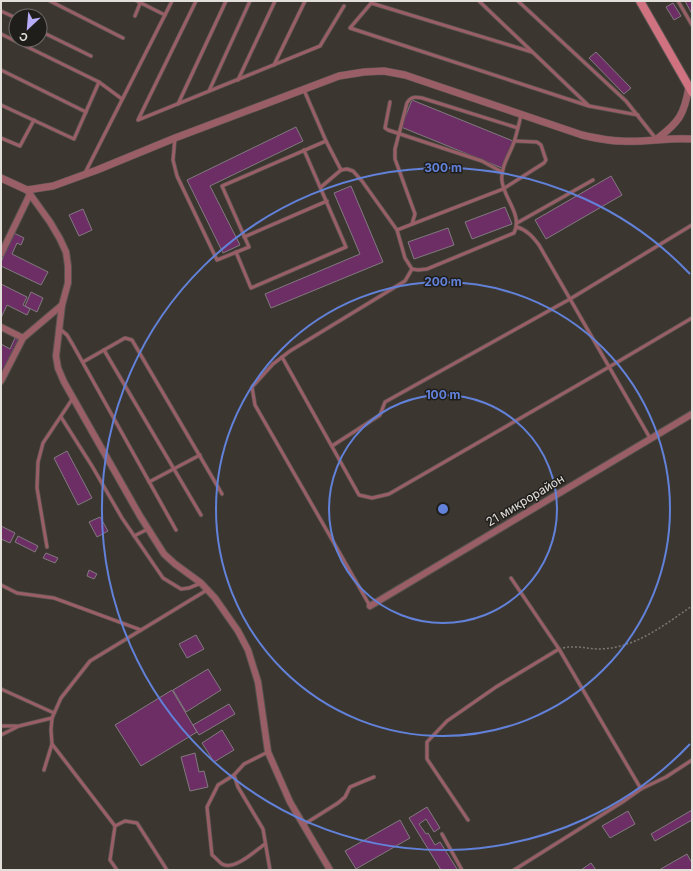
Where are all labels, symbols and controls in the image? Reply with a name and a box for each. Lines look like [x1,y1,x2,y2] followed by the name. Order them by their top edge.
[8,8,48,48] north arrow
[17,29,30,45] text: С
[424,160,462,175] text: 300 m
[424,274,462,289] text: 200 m
[425,387,461,402] text: 100 m
[483,471,567,529] street label: 21 микрорайон
[436,502,450,516] centre of rings

